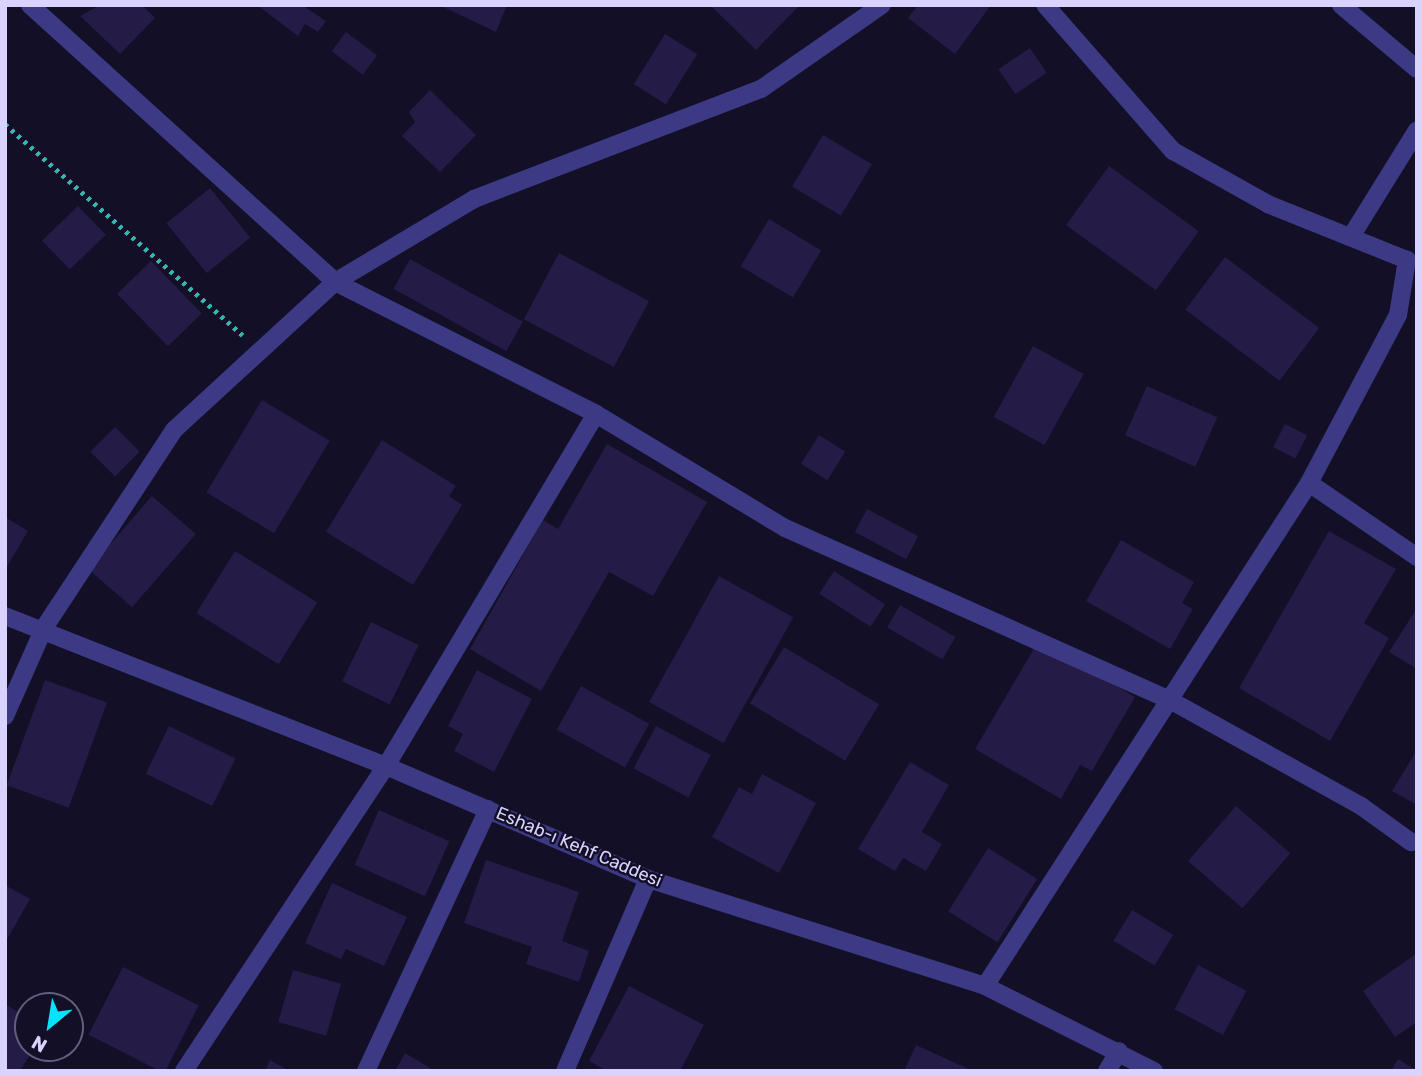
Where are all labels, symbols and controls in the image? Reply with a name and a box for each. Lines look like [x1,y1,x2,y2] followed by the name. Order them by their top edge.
[493,802,665,892] street label: Eshab-ı Kehf Caddesi
[14,992,84,1062] north arrow
[28,1031,51,1057] text: N

